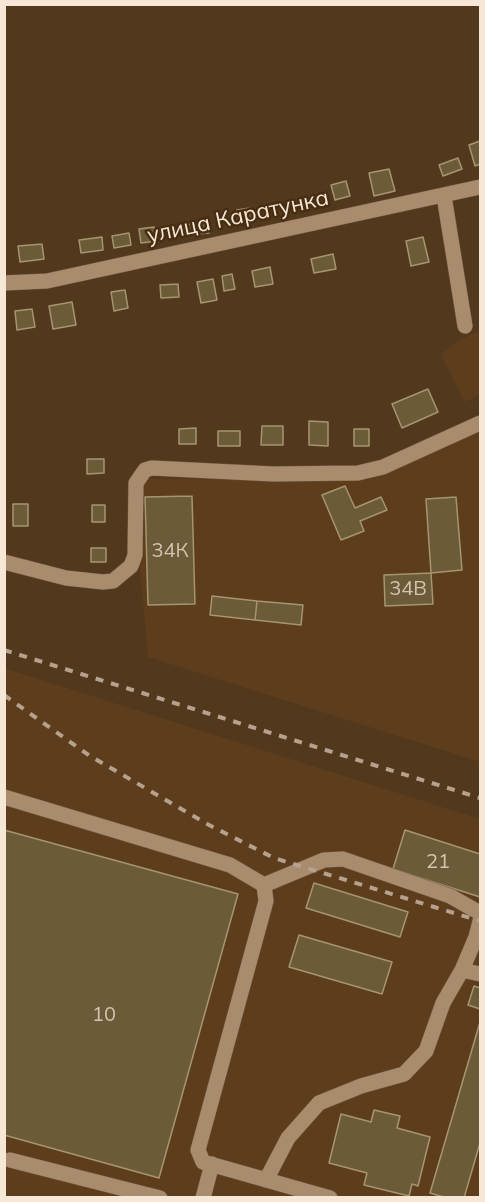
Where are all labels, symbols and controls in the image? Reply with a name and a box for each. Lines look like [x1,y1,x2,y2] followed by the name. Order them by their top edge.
[145,185,331,249] street label: улица Каратунка
[151,539,189,563] house number: 34К
[389,577,427,601] house number: 34В
[426,850,450,874] house number: 21
[92,1003,116,1027] house number: 10

